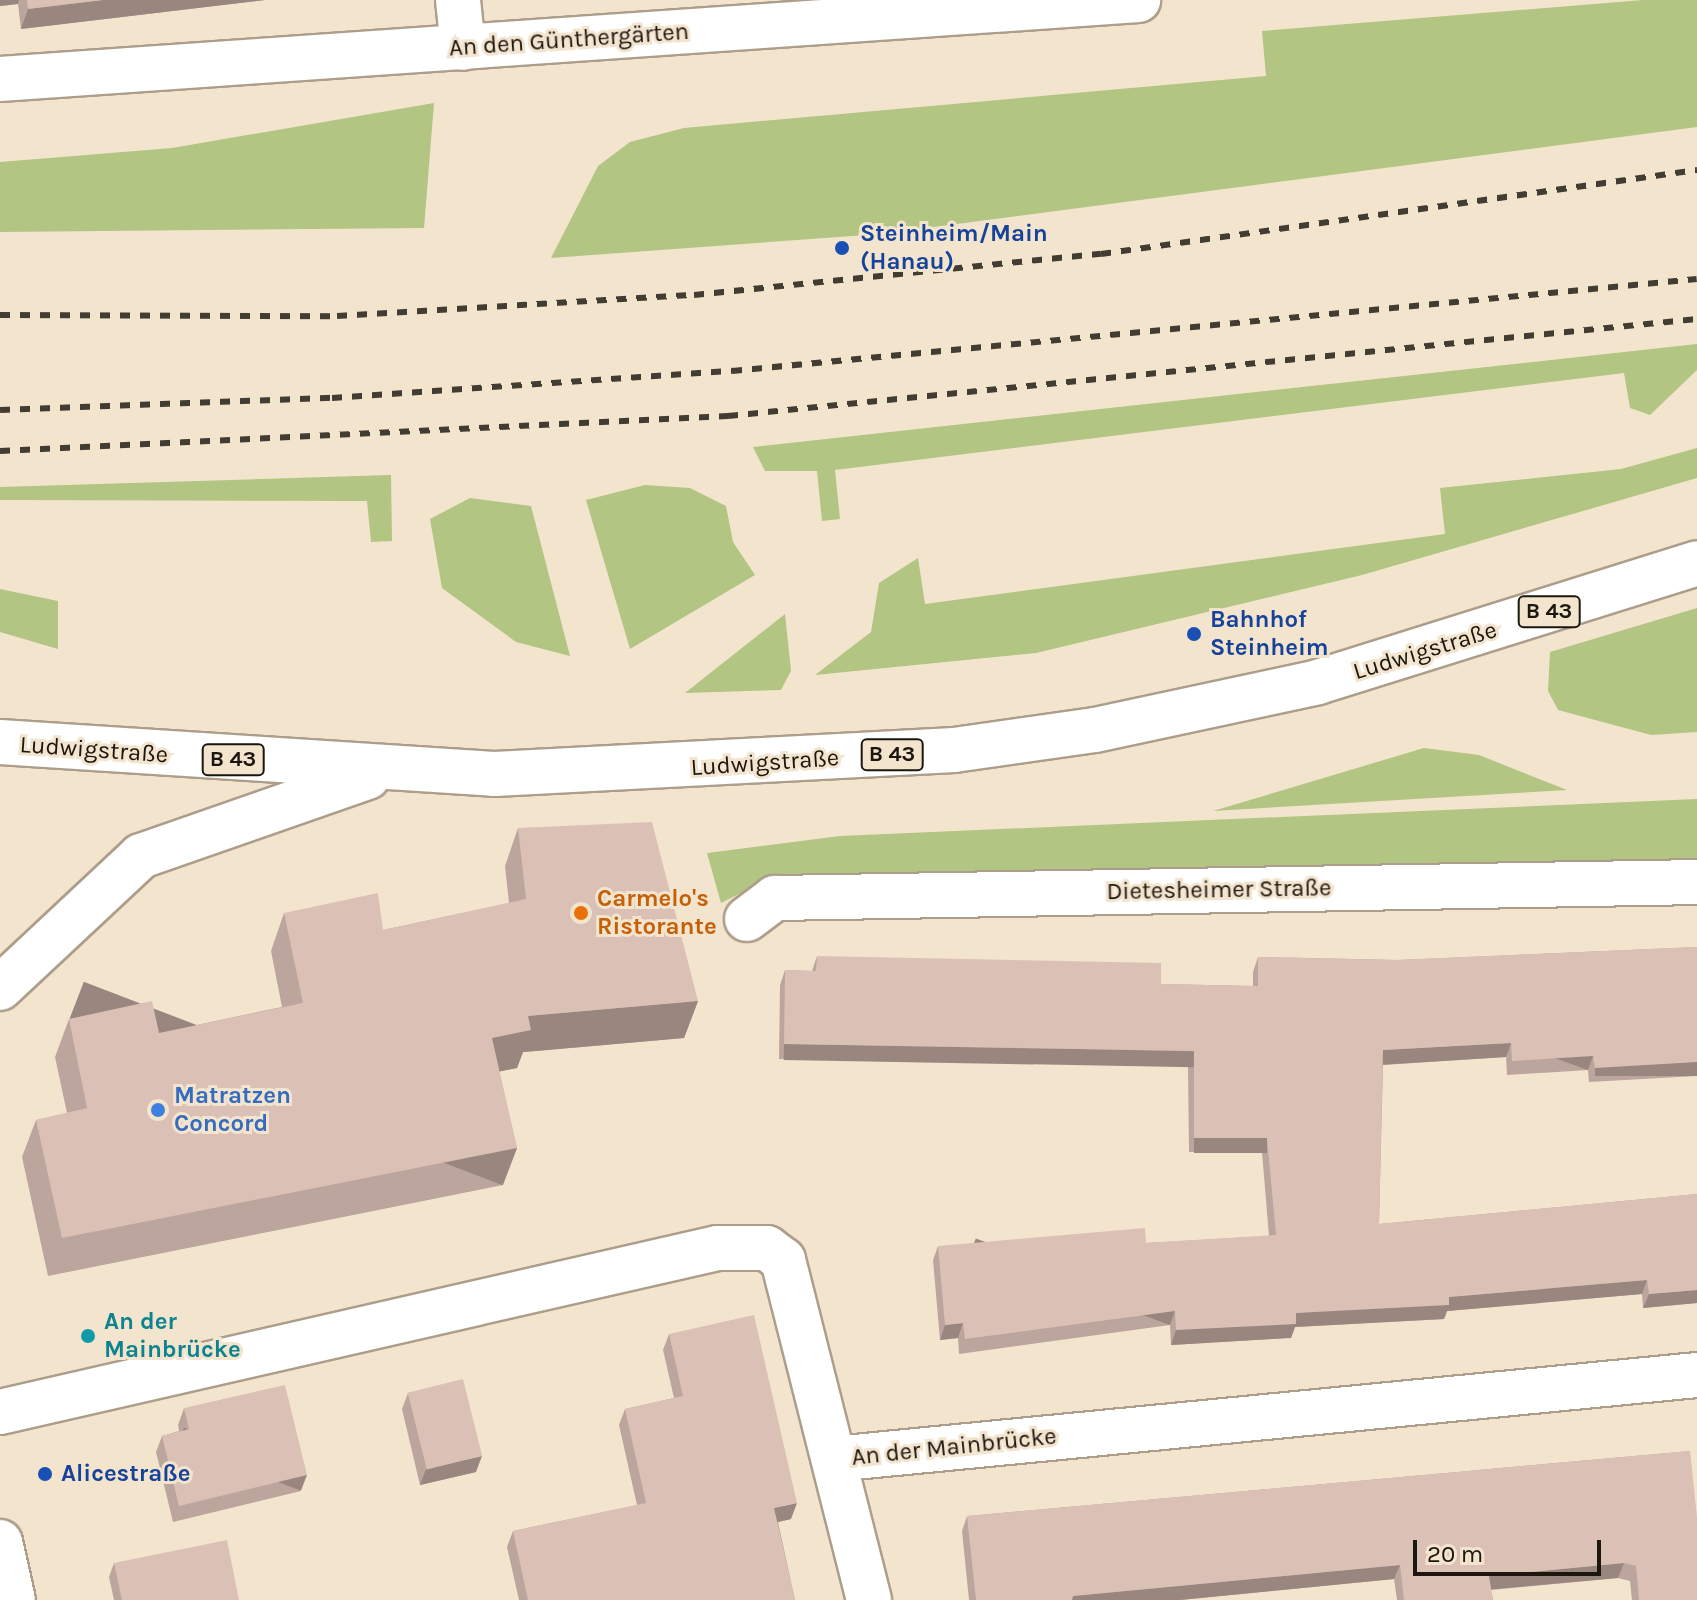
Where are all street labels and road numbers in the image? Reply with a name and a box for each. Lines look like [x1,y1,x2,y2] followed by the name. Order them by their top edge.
[448,17,690,63] street label: An den Günthergärten
[1517,594,1581,630] road number: B 43
[1350,616,1500,686] street label: Ludwigstraße
[19,730,169,770] street label: Ludwigstraße
[860,737,924,773] road number: B 43
[201,742,265,778] road number: B 43
[690,743,840,783] street label: Ludwigstraße
[1106,874,1332,906] street label: Dietesheimer Straße
[850,1422,1058,1472] street label: An der Mainbrücke

